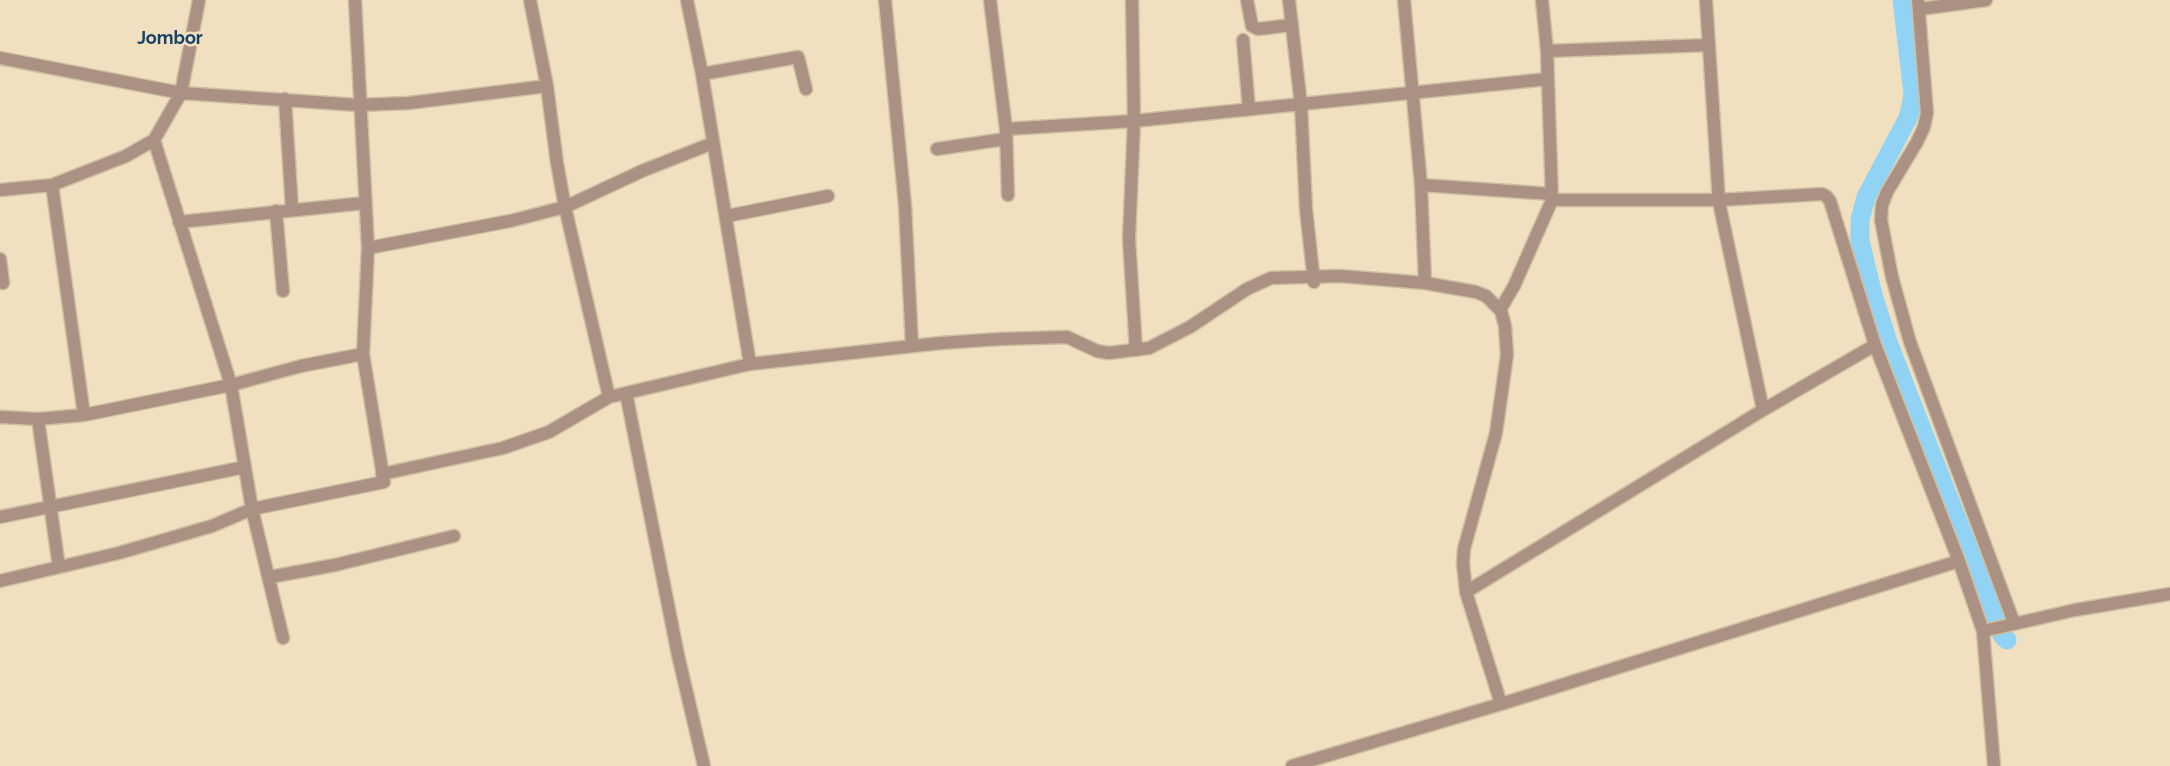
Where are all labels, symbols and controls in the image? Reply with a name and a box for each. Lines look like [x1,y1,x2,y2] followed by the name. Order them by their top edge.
[137,28,203,50] district label: Jombor

